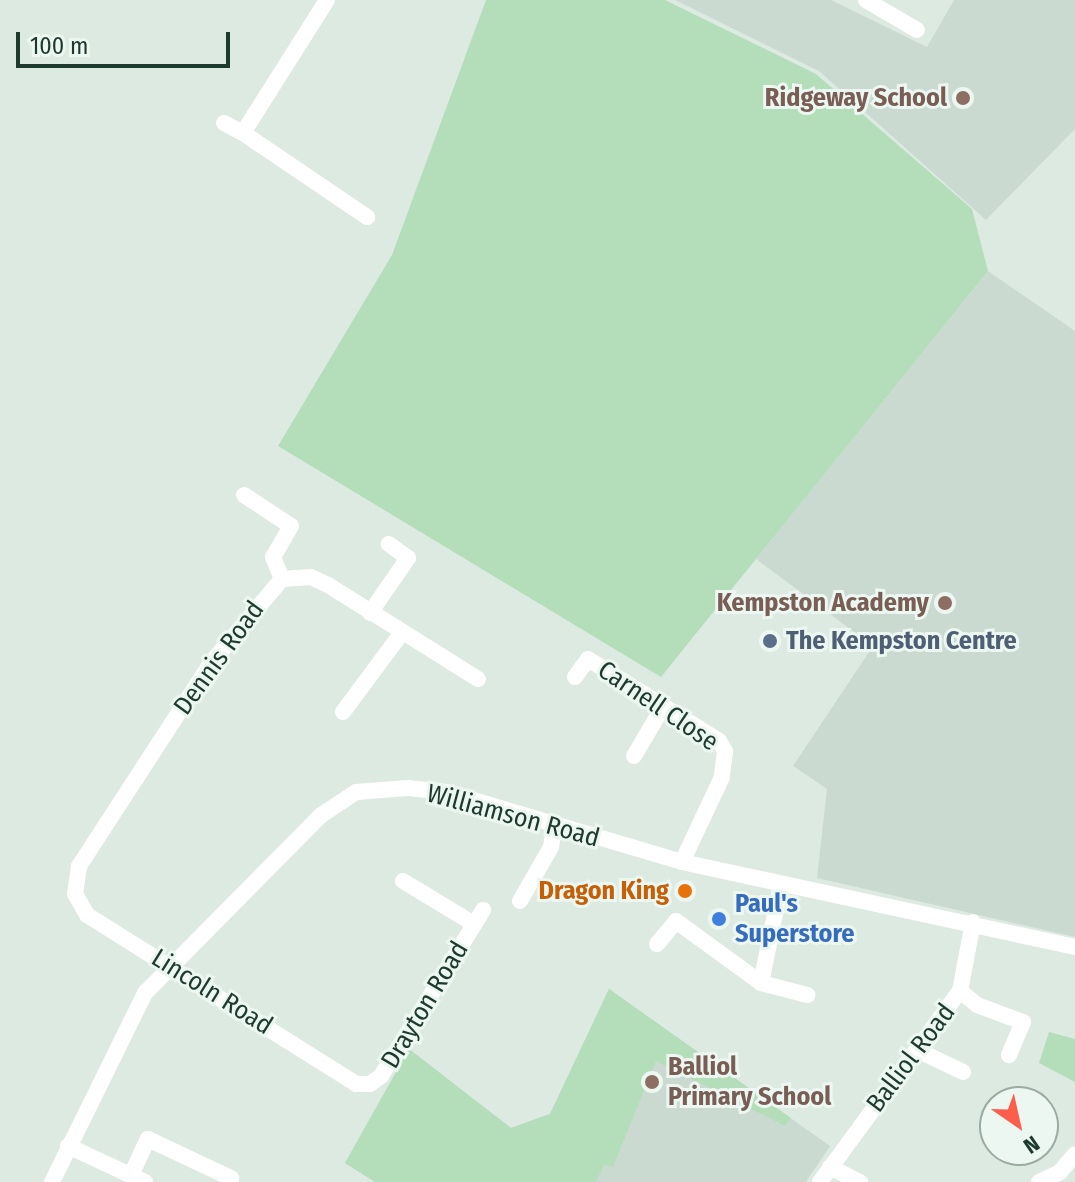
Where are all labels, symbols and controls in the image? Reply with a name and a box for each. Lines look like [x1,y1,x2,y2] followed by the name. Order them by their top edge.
[20,16,234,66] scale bar
[30,32,88,60] text: 100 m
[765,82,947,114] place label: Ridgeway School
[954,89,972,107] marker: Ridgeway School
[717,587,929,619] place label: Kempston Academy
[936,594,954,612] marker: Kempston Academy
[167,595,271,721] street label: Dennis Road
[786,625,1017,657] place label: The Kempston Centre
[761,632,779,650] marker: The Kempston Centre
[592,654,724,758] street label: Carnell Close
[423,778,603,854] street label: Williamson Road
[538,875,669,907] place label: Dragon King
[676,882,694,900] marker: Dragon King
[735,888,854,950] place label: Paul's Superstore
[710,910,728,928] marker: Paul's Superstore
[375,936,475,1074] street label: Drayton Road
[146,943,278,1041] street label: Lincoln Road
[860,998,962,1118] street label: Balliol Road
[668,1051,831,1112] place label: Balliol Primary School
[643,1073,661,1091] marker: Balliol Primary School
[979,1086,1059,1166] north arrow
[1019,1130,1045,1160] text: N

